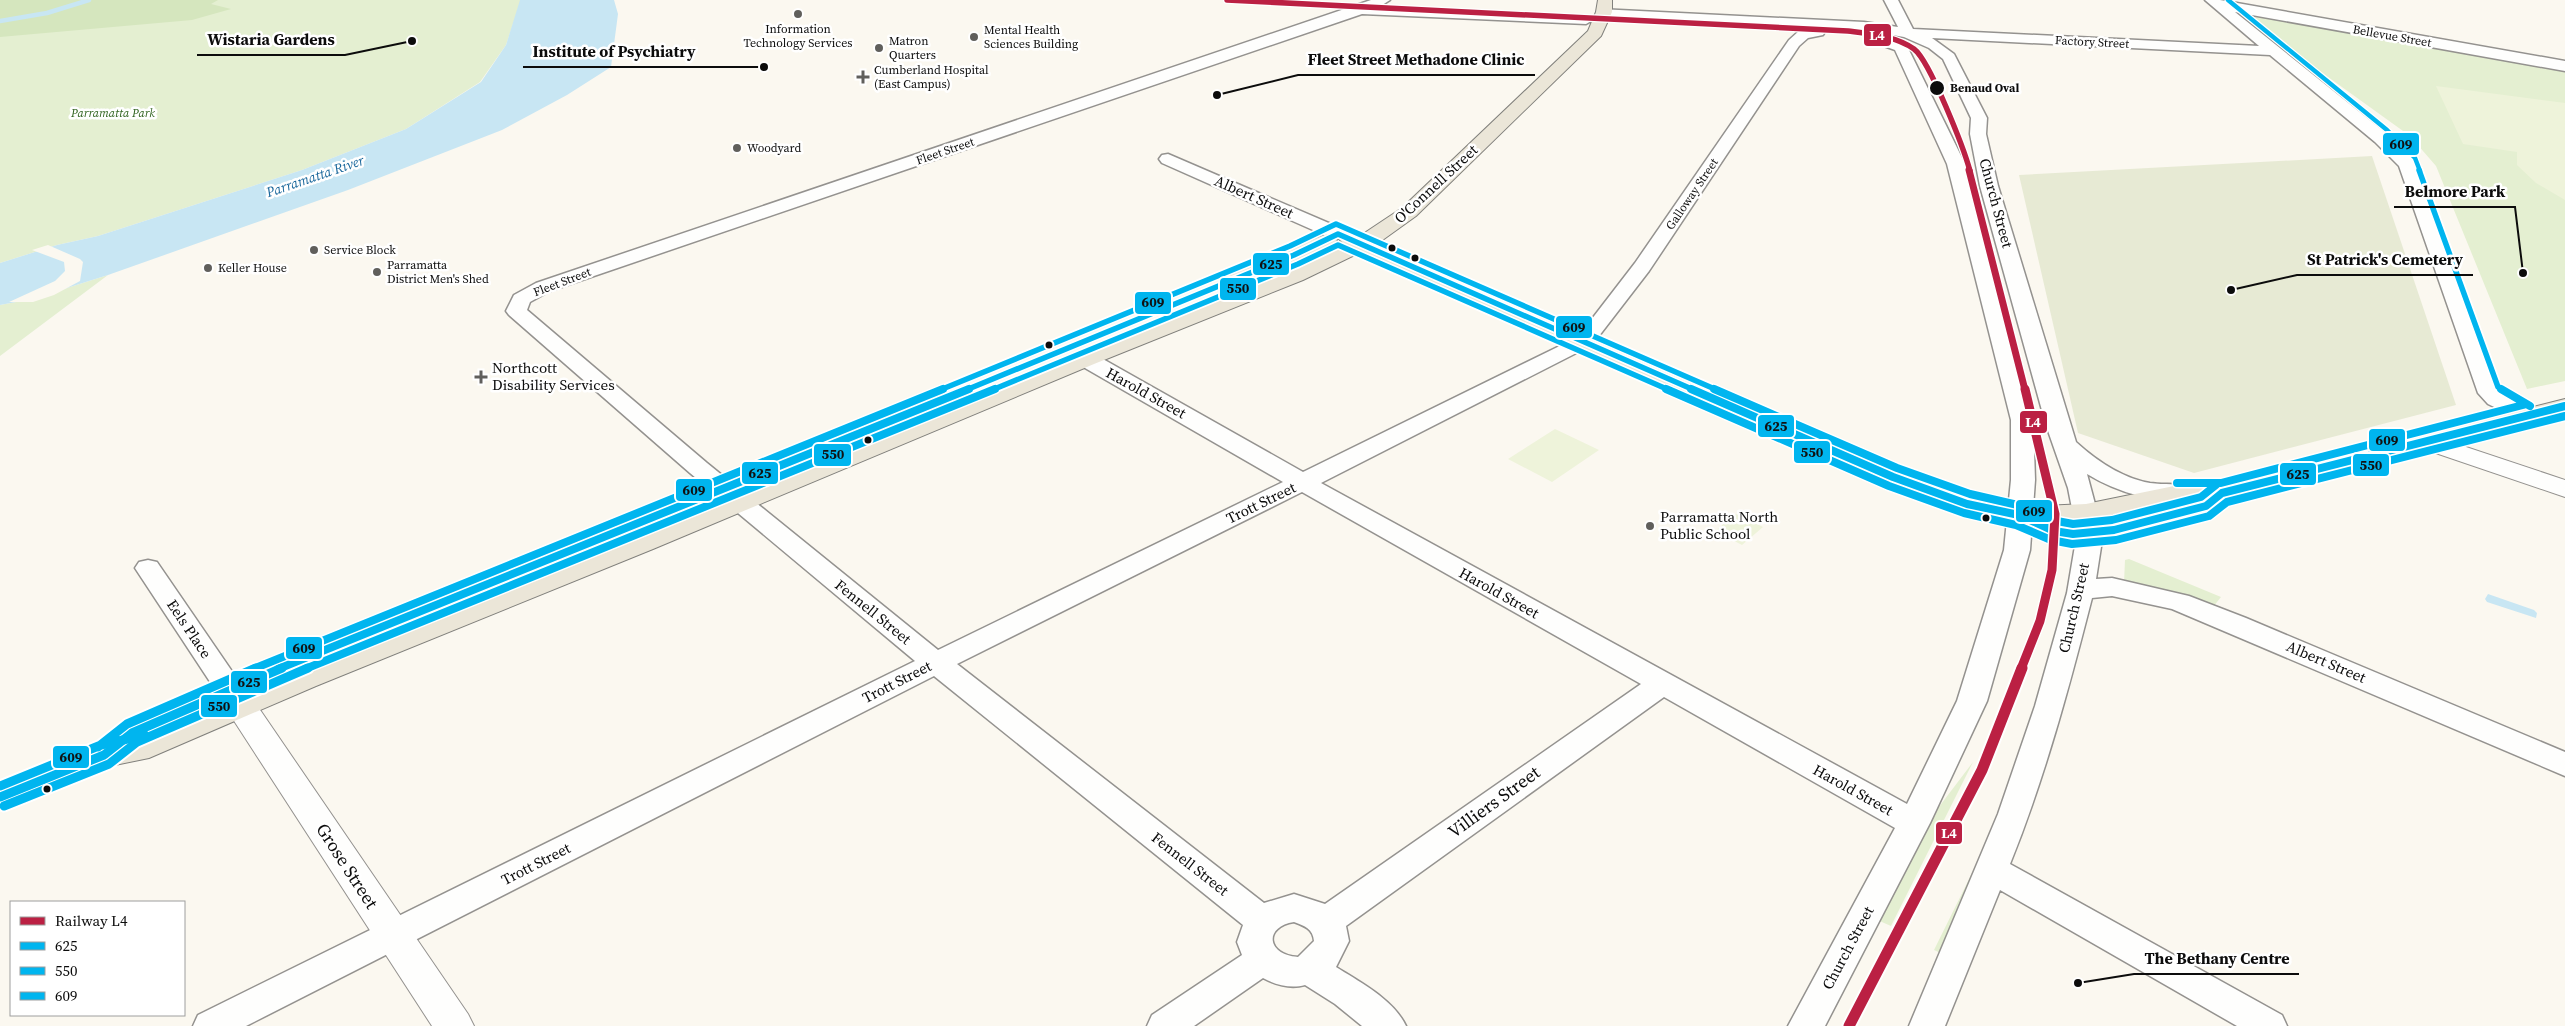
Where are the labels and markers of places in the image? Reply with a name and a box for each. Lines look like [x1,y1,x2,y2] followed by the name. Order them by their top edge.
[792,8,804,20] marker: Information Technology Services
[744,21,852,51] place label: Information Technology Services
[984,22,1078,52] place label: Mental Health Sciences Building
[197,24,345,55] callout: Wistaria Gardens
[968,31,980,43] marker: Mental Health Sciences Building
[889,33,936,63] place label: Matron Quarters
[523,36,706,67] callout: Institute of Psychiatry
[873,42,885,54] marker: Matron Quarters
[1298,44,1535,75] callout: Fleet Street Methadone Clinic
[874,62,989,92] place label: Cumberland Hospital (East Campus)
[856,70,870,84] marker: Cumberland Hospital (East Campus)
[1928,79,1946,97] marker: Benaud Oval
[1950,80,2019,96] place label: Benaud Oval
[747,140,802,156] place label: Woodyard
[731,142,743,154] marker: Woodyard
[2394,176,2515,207] callout: Belmore Park
[324,242,396,258] place label: Service Block
[1387,243,1397,253] unlabelled marker
[308,244,320,256] marker: Service Block
[2297,244,2473,275] callout: St Patrick's Cemetery
[1410,253,1420,263] unlabelled marker
[387,257,489,287] place label: Parramatta District Men's Shed
[218,260,287,276] place label: Keller House
[202,262,214,274] marker: Keller House
[371,266,383,278] marker: Parramatta District Men's Shed
[1044,340,1054,350] unlabelled marker
[492,357,615,395] place label: Northcott Disability Services
[474,370,488,384] marker: Northcott Disability Services
[863,435,873,445] unlabelled marker
[1660,506,1778,544] place label: Parramatta North Public School
[1981,513,1991,523] unlabelled marker
[1644,520,1656,532] marker: Parramatta North Public School
[42,784,52,794] unlabelled marker
[2134,943,2299,974] callout: The Bethany Centre

